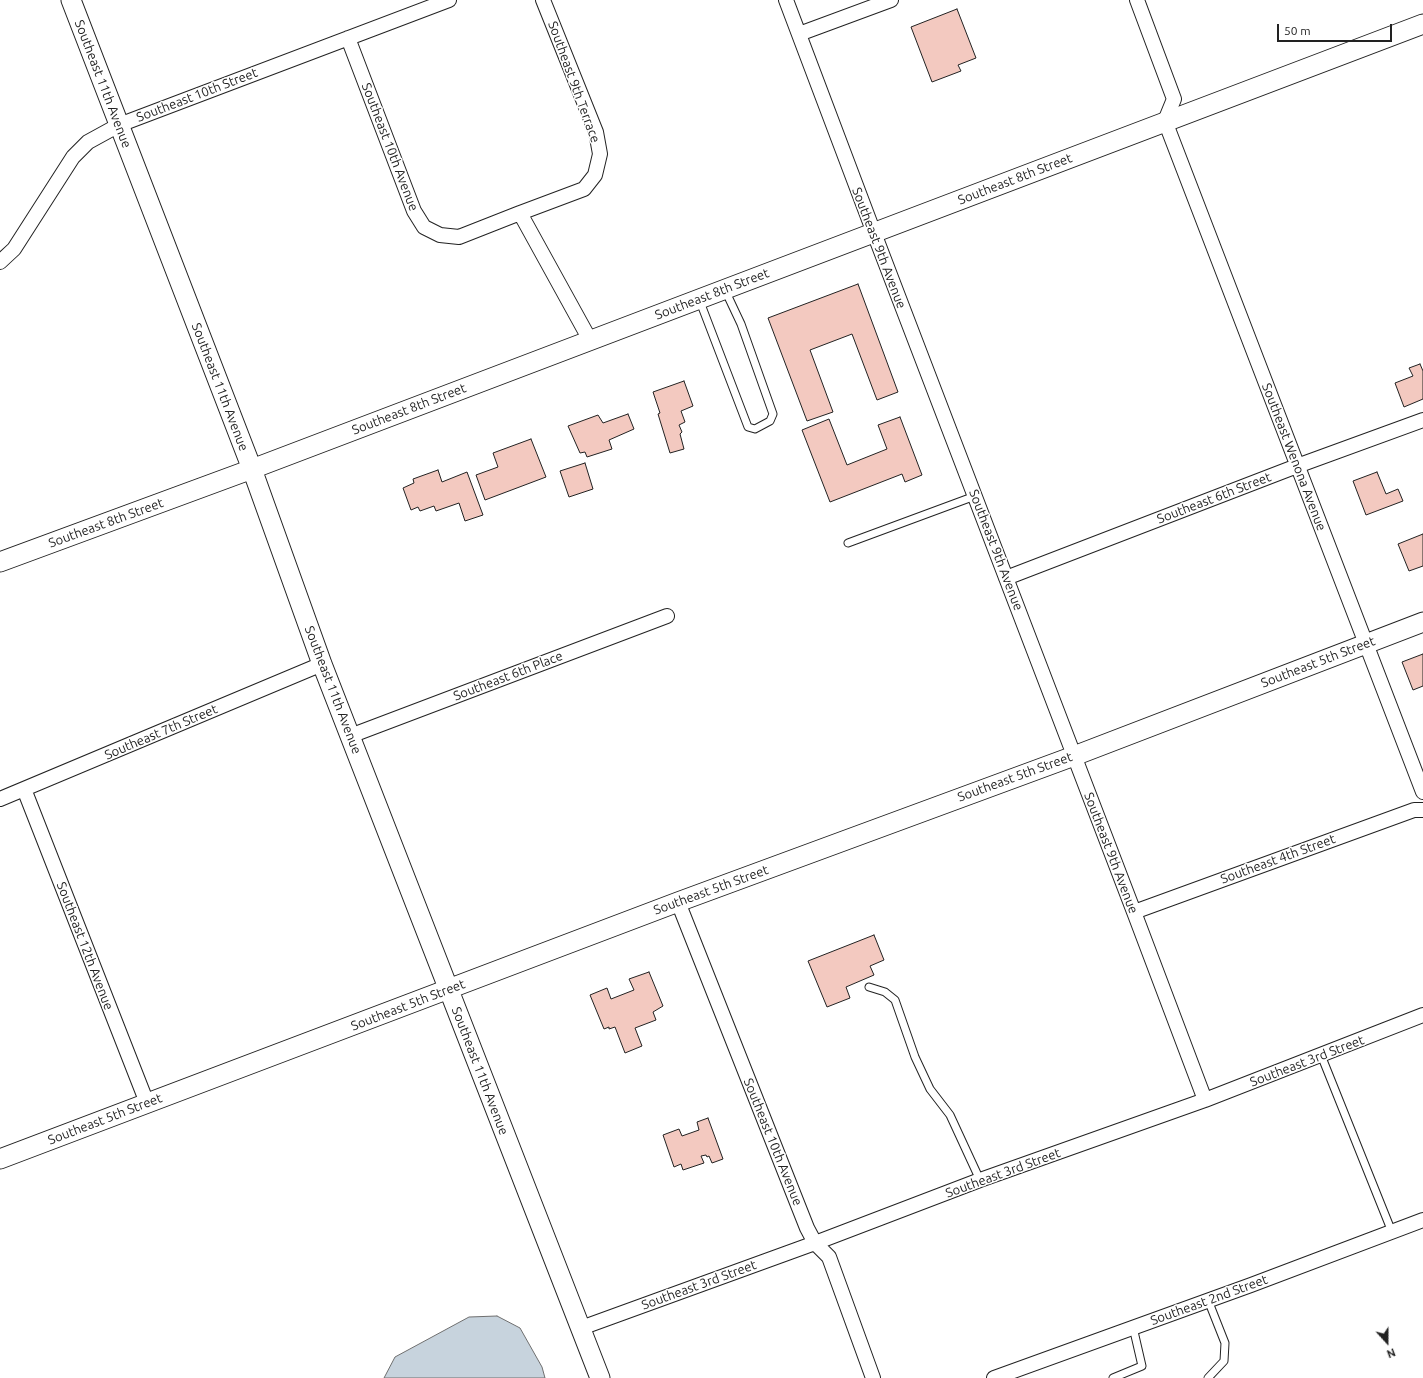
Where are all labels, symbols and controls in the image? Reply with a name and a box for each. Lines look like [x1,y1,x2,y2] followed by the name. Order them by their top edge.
[1279,16,1394,42] scale bar
[71,18,135,150] street label: Southeast 11th Avenue
[545,19,603,145] street label: Southeast 9th Terrace
[1284,24,1311,37] text: 50 m
[134,65,260,125] street label: Southeast 10th Street
[358,81,422,213] street label: Southeast 10th Avenue
[956,150,1074,208] street label: Southeast 8th Street
[849,185,909,311] street label: Southeast 9th Avenue
[653,265,771,323] street label: Southeast 8th Street
[188,321,252,453] street label: Southeast 11th Avenue
[350,380,468,438] street label: Southeast 8th Street
[1259,381,1329,533] street label: Southeast Wenona Avenue
[1155,469,1273,527] street label: Southeast 6th Street
[966,487,1026,613] street label: Southeast 9th Avenue
[46,495,166,551] street label: Southeast 8th Street
[301,624,365,756] street label: Southeast 11th Avenue
[1259,633,1377,691] street label: Southeast 5th Street
[451,648,565,704] street label: Southeast 6th Place
[102,701,220,763] street label: Southeast 7th Street
[955,749,1075,805] street label: Southeast 5th Street
[1081,790,1141,916] street label: Southeast 9th Avenue
[1218,831,1338,887] street label: Southeast 4th Street
[651,862,771,918] street label: Southeast 5th Street
[53,880,117,1012] street label: Southeast 12th Avenue
[349,976,467,1034] street label: Southeast 5th Street
[448,1005,512,1137] street label: Southeast 11th Avenue
[1248,1032,1366,1090] street label: Southeast 3rd Street
[740,1076,806,1208] street label: Southeast 10th Avenue
[46,1090,164,1148] street label: Southeast 5th Street
[943,1145,1063,1201] street label: Southeast 3rd Street
[639,1257,759,1313] street label: Southeast 3rd Street
[1148,1272,1270,1328] street label: Southeast 2nd Street
[1367,1322,1407,1362] north arrow
[1385,1346,1397,1360] text: N

